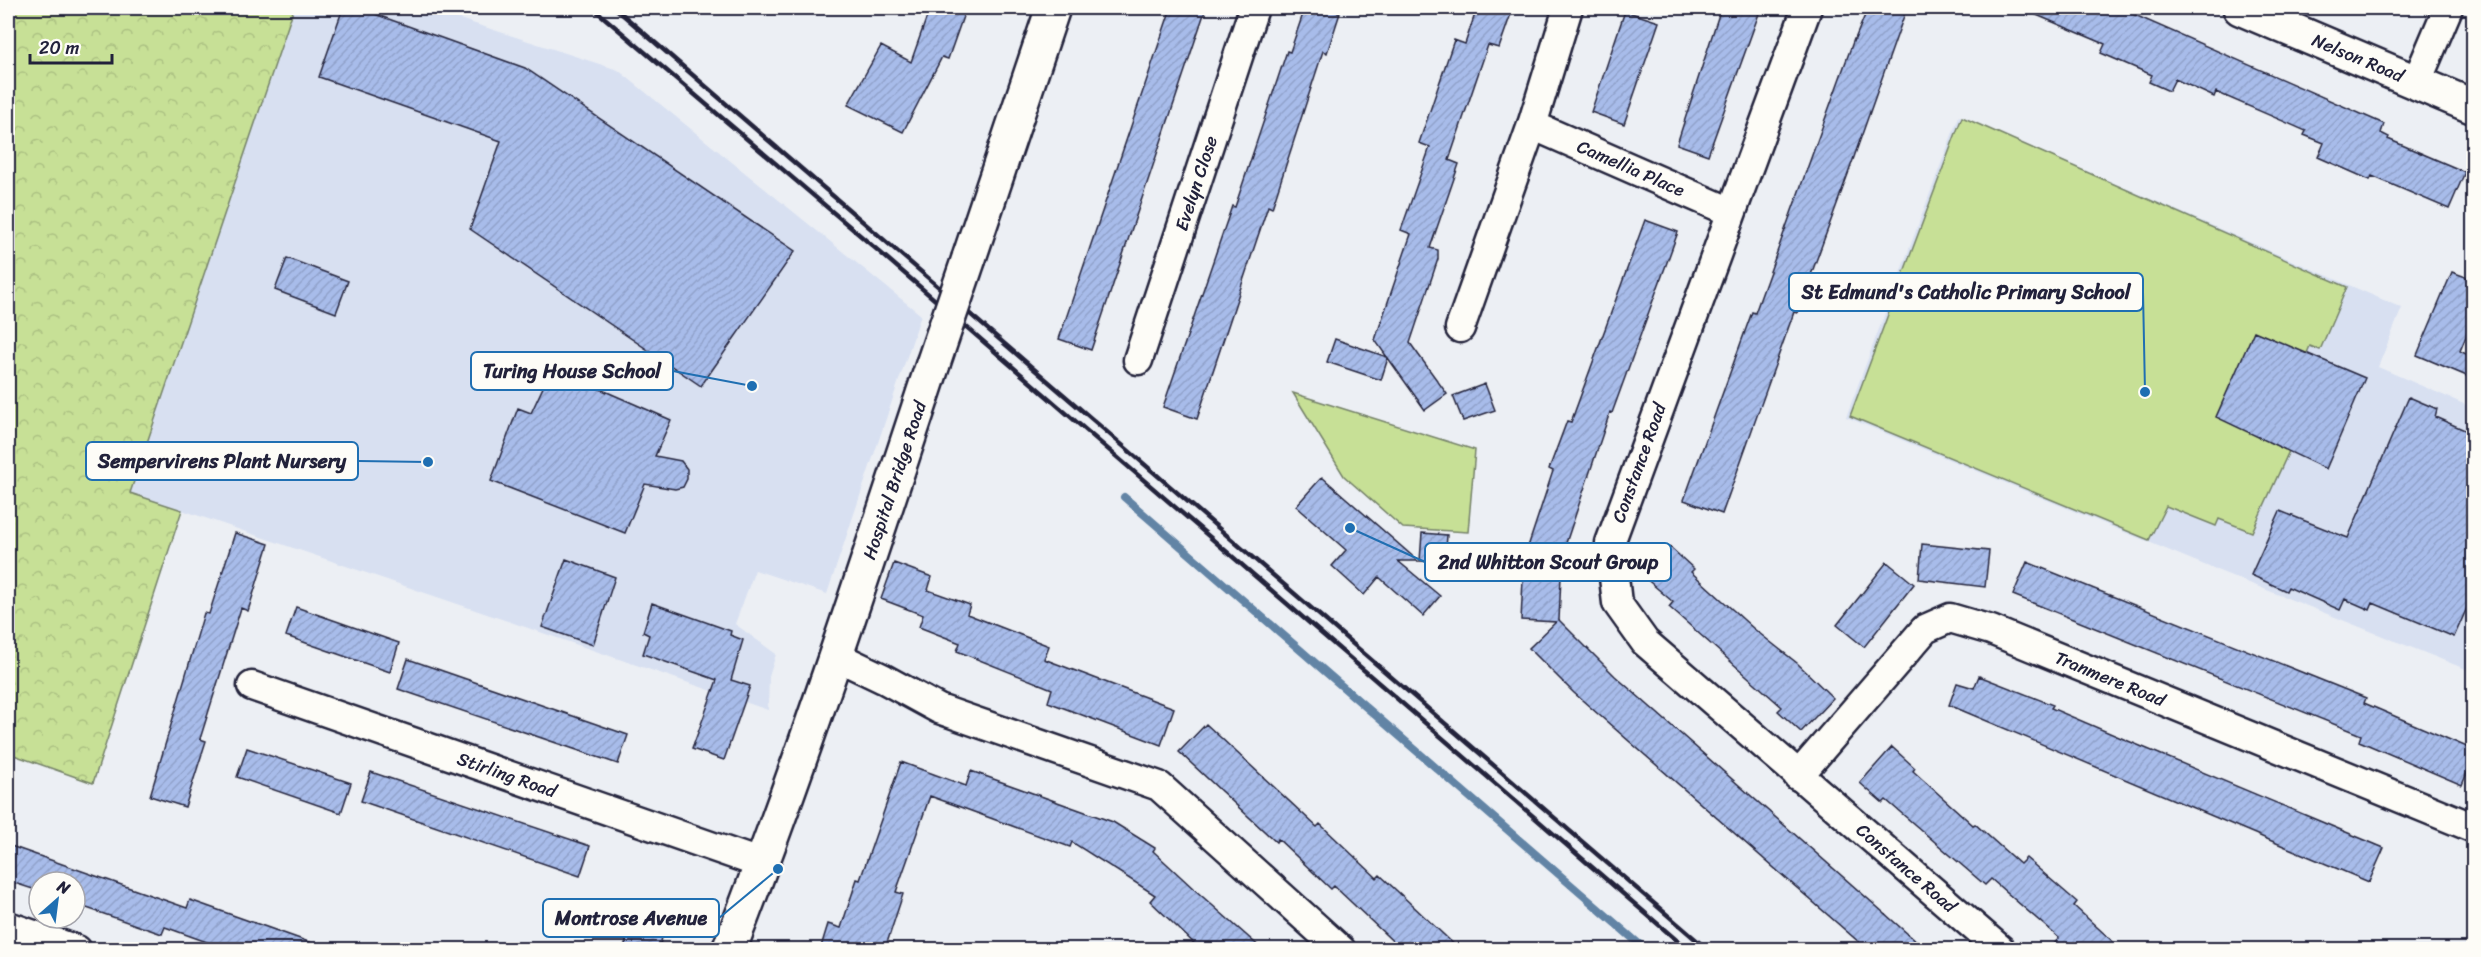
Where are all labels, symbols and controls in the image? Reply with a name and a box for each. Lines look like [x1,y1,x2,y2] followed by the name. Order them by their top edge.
[2307,24,2410,92] street label: Nelson Road
[30,27,112,65] scale bar
[39,32,79,64] text: 20 m
[1572,131,1690,206] street label: Camellia Place
[1166,132,1227,235] street label: Evelyn Close
[1789,273,2143,311] callout: St Edmund's Catholic Primary School
[1801,275,2132,310] text: St Edmund's Catholic Primary School
[471,352,673,390] callout: Turing House School
[483,354,662,389] text: Turing House School
[853,395,936,564] street label: Hospital Bridge Road
[1603,397,1676,527] street label: Constance Road
[86,442,358,480] callout: Sempervirens Plant Nursery
[97,444,347,479] text: Sempervirens Plant Nursery
[1425,543,1671,581] callout: 2nd Whitton Scout Group
[1437,545,1659,580] text: 2nd Whitton Scout Group
[2050,642,2172,716] street label: Tranmere Road
[453,743,562,808] street label: Stirling Road
[1848,815,1965,922] street label: Constance Road
[27,870,87,930] north arrow
[51,871,76,903] text: N
[543,899,719,937] callout: Montrose Avenue
[554,901,708,936] text: Montrose Avenue

